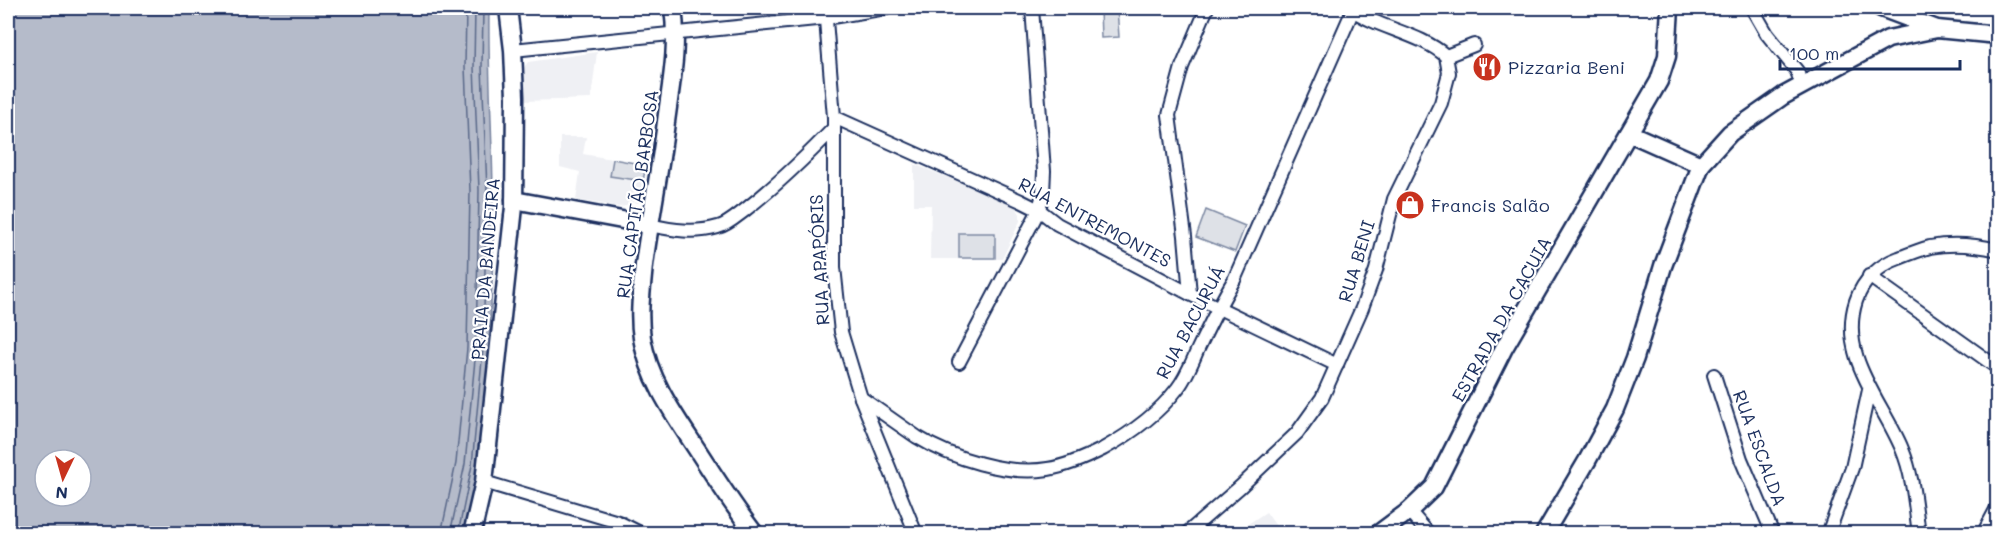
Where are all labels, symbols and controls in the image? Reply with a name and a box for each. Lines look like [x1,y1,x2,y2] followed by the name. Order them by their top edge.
[1780,33,1960,71] scale bar
[1789,41,1839,65] text: 100 m
[1471,51,1503,83] restaurant icon: Pizzaria Beni
[1508,55,1625,79] place label: Pizzaria Beni
[610,88,664,300] street label: RUA CAPITÃO BARBOSA
[1014,172,1176,272] street label: RUA ENTREMONTES
[465,177,505,361] street label: PRAIA DA BANDEIRA
[1394,189,1426,221] shop icon: Francis Salão
[1431,193,1550,217] place label: Francis Salão
[804,194,834,326] street label: RUA APAPÓRIS
[1332,217,1380,305] street label: RUA BENI
[1446,232,1556,406] street label: ESTRADA DA CACUIA
[1150,261,1230,383] street label: RUA BACURUÁ
[1728,387,1792,509] street label: RUA ESCALDA
[33,448,93,508] north arrow
[55,482,69,504] text: N

